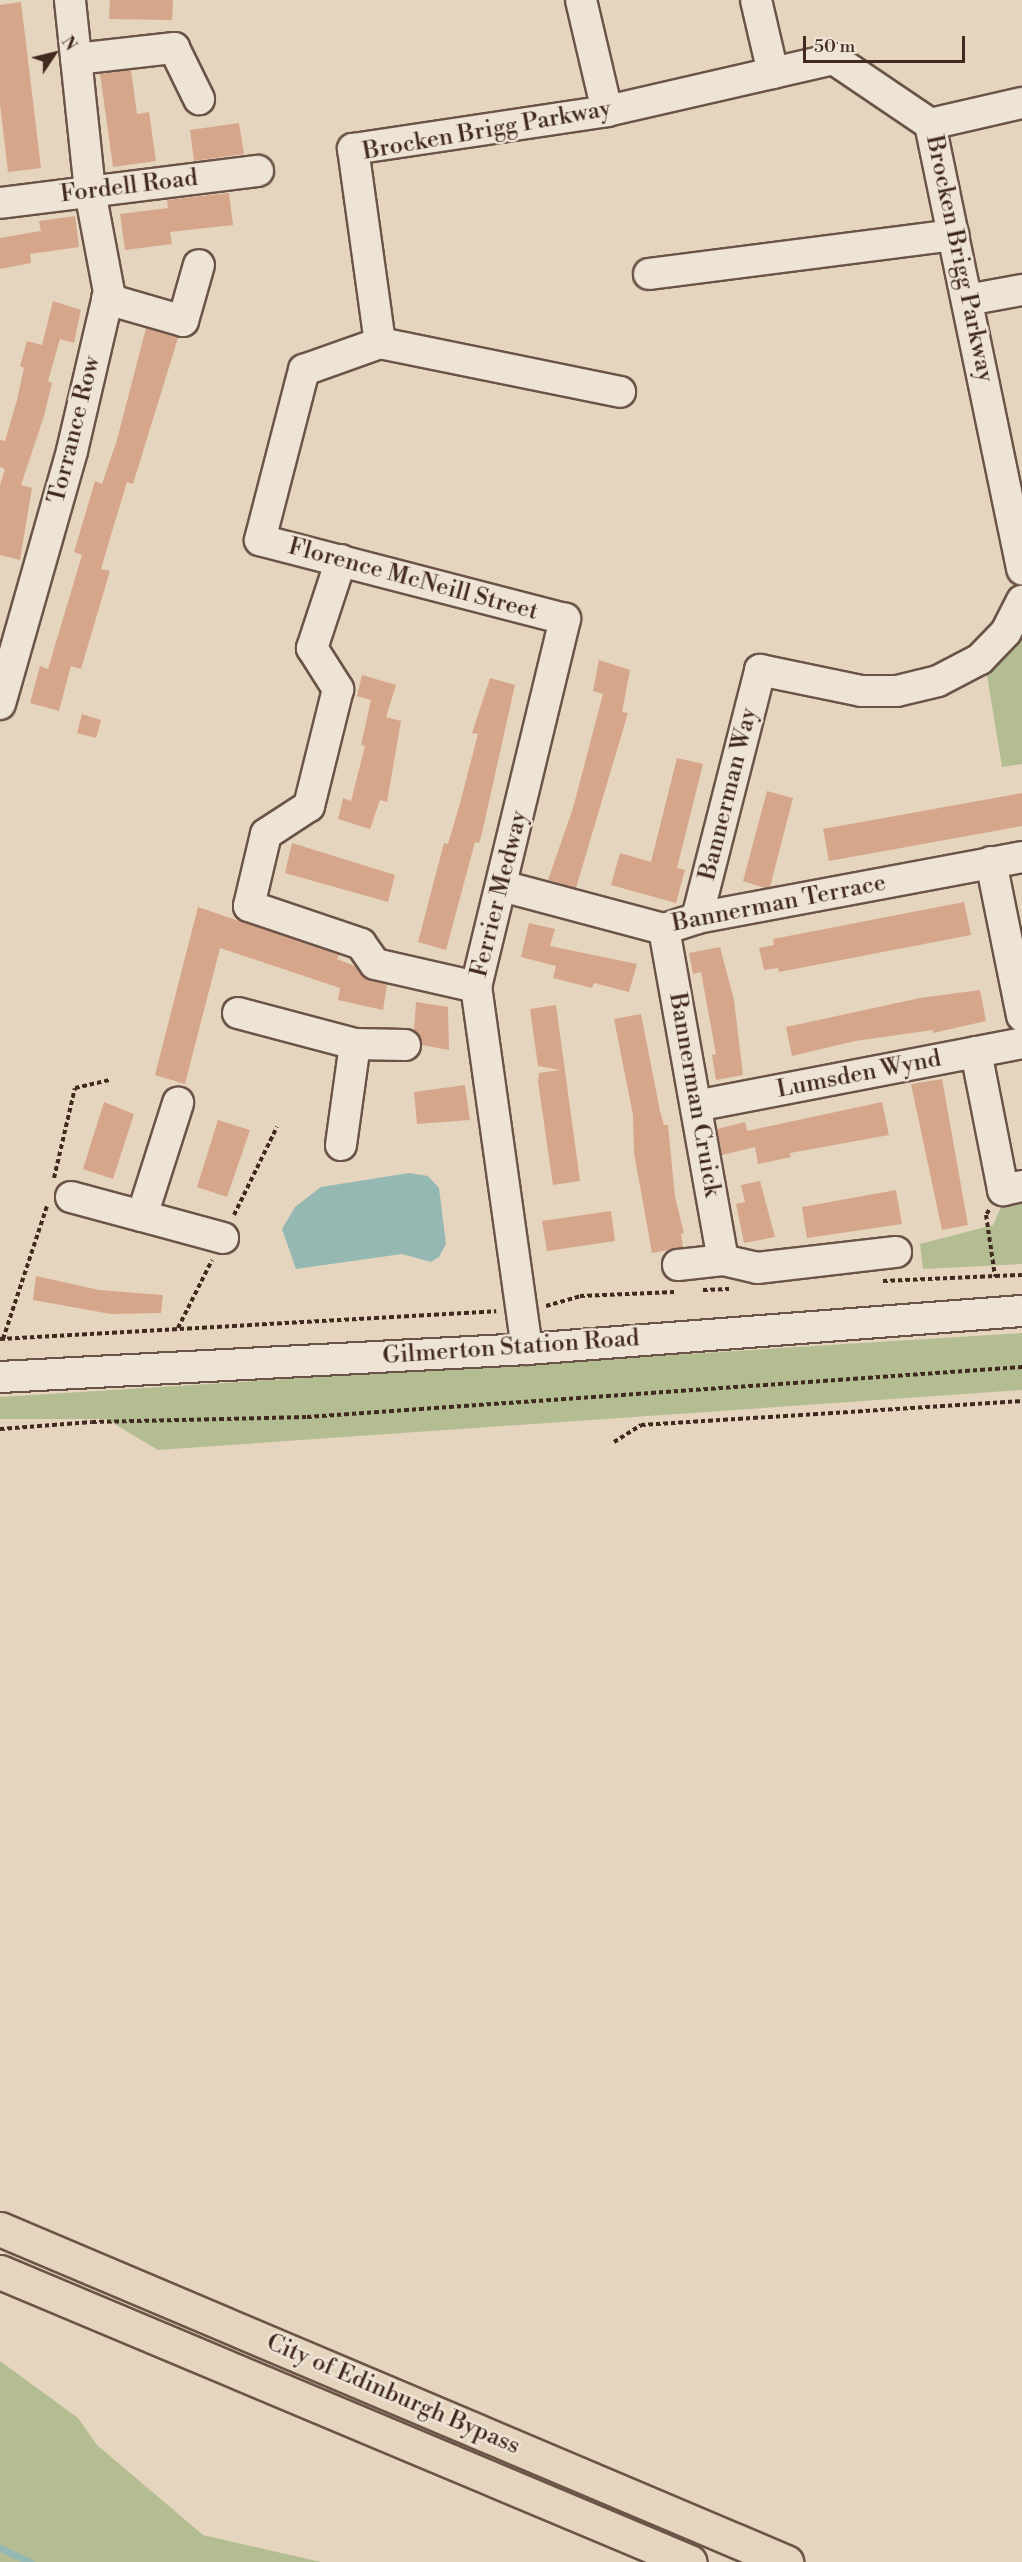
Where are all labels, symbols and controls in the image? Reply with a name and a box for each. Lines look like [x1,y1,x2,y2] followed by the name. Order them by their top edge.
[24,24,84,84] north arrow
[806,24,968,62] scale bar
[57,33,81,55] text: N
[814,35,855,58] text: 50 m
[360,95,614,167] street label: Brocken Brigg Parkway
[919,133,999,385] street label: Brocken Brigg Parkway
[59,164,199,210] street label: Fordell Road
[43,353,107,507] street label: Torrance Row
[285,533,541,627] street label: Florence McNeill Street
[694,705,764,883] street label: Bannerman Way
[465,808,535,980] street label: Ferrier Medway
[670,869,888,939] street label: Bannerman Terrace
[662,991,726,1199] street label: Bannerman Cruick
[774,1045,944,1105] street label: Lumsden Wynd
[382,1325,640,1371] street label: Gilmerton Station Road
[262,2328,524,2462] street label: City of Edinburgh Bypass

